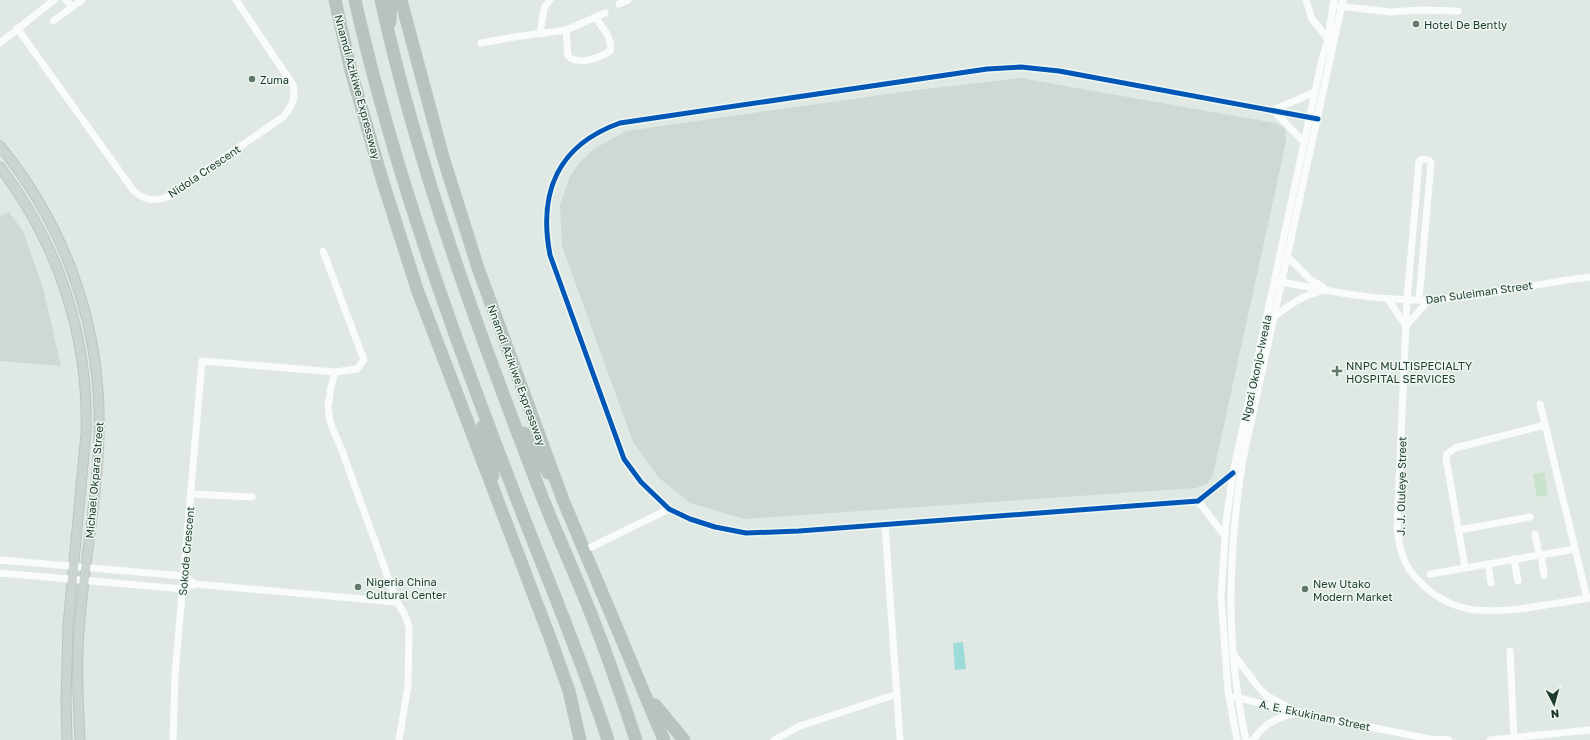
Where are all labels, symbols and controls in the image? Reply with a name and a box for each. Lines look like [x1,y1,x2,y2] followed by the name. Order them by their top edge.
[332,13,384,161] street label: Nnamdi Azikiwe Expressway
[1424,18,1507,31] place label: Hotel De Bently
[1411,19,1421,29] marker: Hotel De Bently
[260,73,289,86] place label: Zuma
[247,74,257,84] marker: Zuma
[165,142,243,200] street label: Nidola Crescent
[1425,278,1533,306] street label: Dan Suleiman Street
[485,303,549,447] street label: Nnamdi Azikiwe Expressway
[1238,313,1274,423] street label: Ngozi Okonjo-Iweala
[1346,359,1472,385] place label: NNPC MULTISPECIALTY HOSPITAL SERVICES
[1331,365,1343,377] marker: NNPC MULTISPECIALTY HOSPITAL SERVICES
[82,421,106,539] street label: Michael Okpara Street
[1394,436,1408,536] street label: J. J. Oluleye Street
[176,506,196,596] street label: Sokode Crescent
[366,575,447,601] place label: Nigeria China Cultural Center
[1313,577,1393,603] place label: New Utako Modern Market
[353,582,363,592] marker: Nigeria China Cultural Center
[1300,584,1310,594] marker: New Utako Modern Market
[1534,684,1574,724] north arrow
[1258,697,1372,733] street label: A. E. Ekukinam Street
[1550,708,1560,721] text: N

